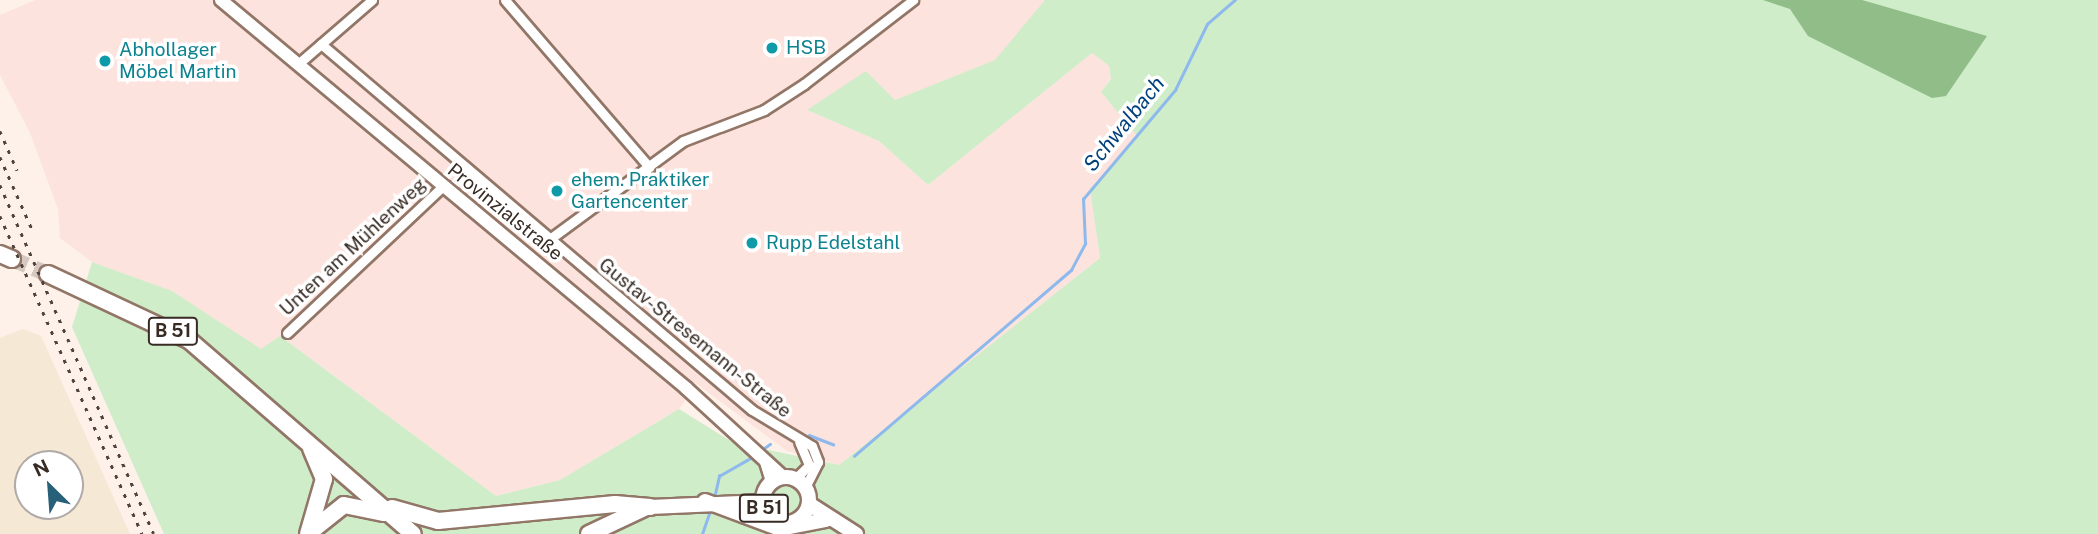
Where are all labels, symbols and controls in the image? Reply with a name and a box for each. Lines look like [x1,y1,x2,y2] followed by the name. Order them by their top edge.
[786,37,826,59] place label: HSB
[119,39,237,83] place label: Abhollager Möbel Martin
[764,40,780,56] marker: HSB
[97,53,113,69] marker: Abhollager Möbel Martin
[1078,72,1170,176] water label: Schwalbach
[443,159,567,265] street label: Provinzialstraße
[571,169,710,213] place label: ehem. Praktiker Gartencenter
[275,173,431,321] street label: Unten am Mühlenweg
[549,183,565,199] marker: ehem. Praktiker Gartencenter
[766,232,900,254] place label: Rupp Edelstahl
[744,235,760,251] marker: Rupp Edelstahl
[594,253,796,423] street label: Gustav-Stresemann-Straße
[147,316,199,346] road number: B 51
[14,450,84,520] north arrow
[30,455,52,481] text: N
[738,494,790,522] road number: B 51

